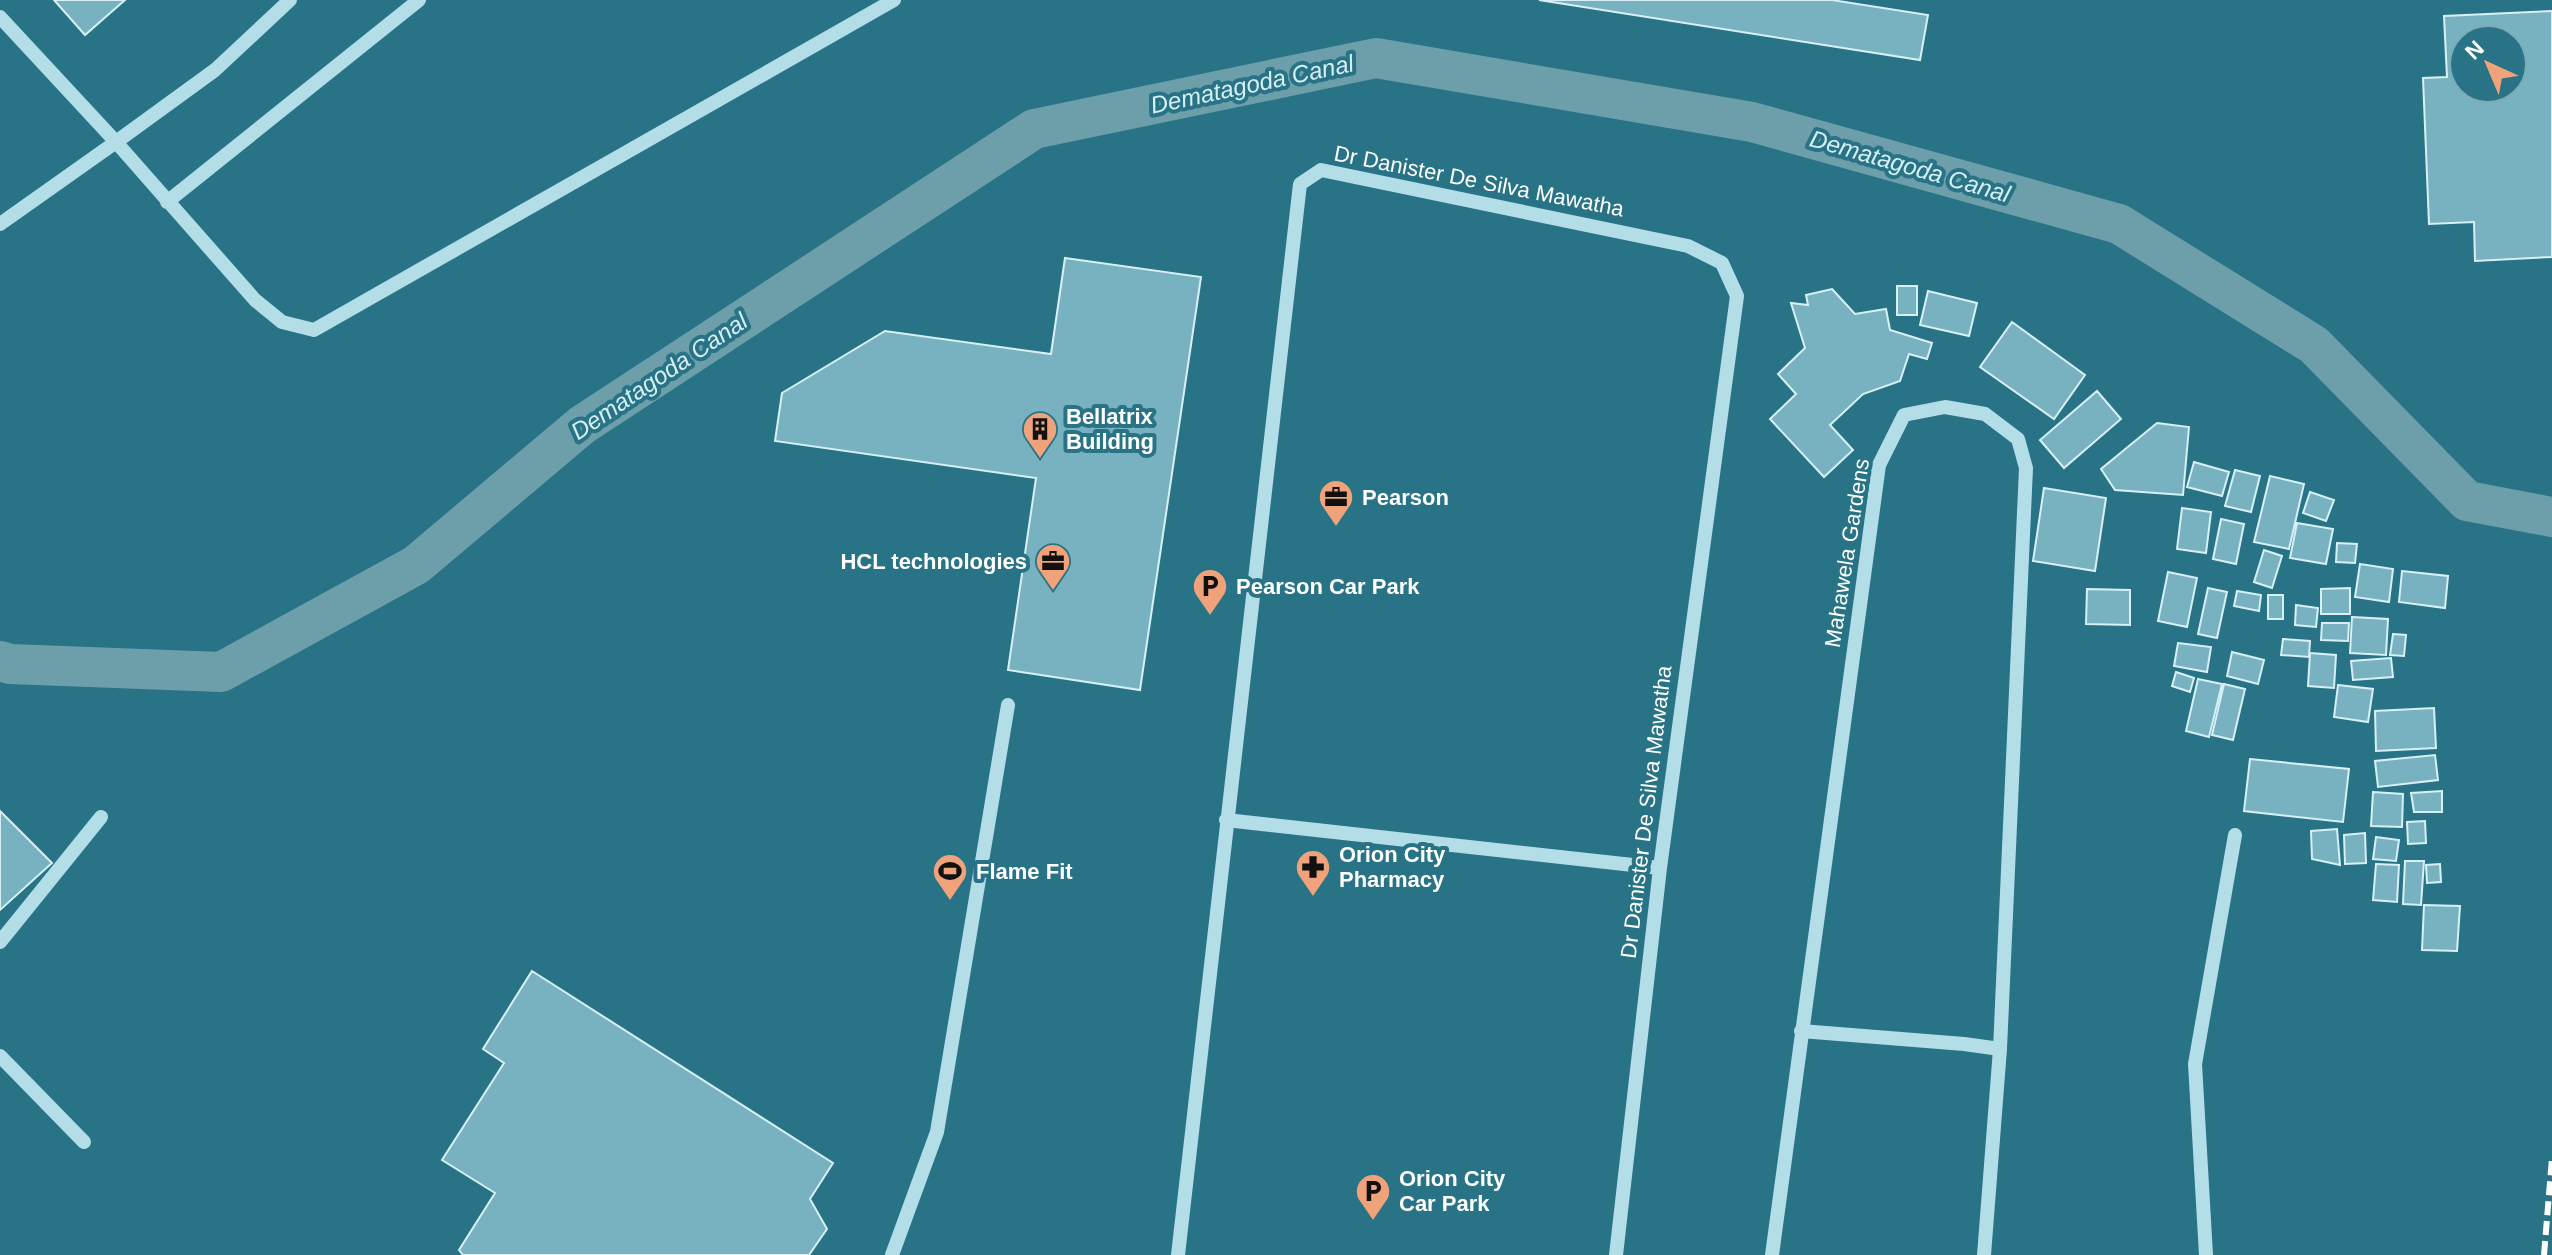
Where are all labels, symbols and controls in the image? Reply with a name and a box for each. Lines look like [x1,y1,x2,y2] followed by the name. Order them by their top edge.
[2448,24,2528,104] north arrow
[2460,35,2489,64] text: N
[1148,49,1357,119] water label: Dematagoda Canal
[1807,125,2014,208] water label: Dematagoda Canal
[1332,141,1627,222] street label: Dr Danister De Silva Mawatha
[566,307,753,445] water label: Dematagoda Canal
[1066,404,1154,454] place label: Bellatrix Building
[1021,410,1059,460] building icon: Bellatrix Building
[1820,457,1874,649] street label: Mahawela Gardens
[1317,478,1355,528] office icon: Pearson
[1362,485,1449,510] place label: Pearson
[1034,542,1072,592] office icon: HCL technologies
[840,549,1027,574] place label: HCL technologies
[1191,567,1229,617] parking icon: Pearson Car Park
[1236,574,1420,599] place label: Pearson Car Park
[1616,663,1676,960] street label: Dr Danister De Silva Mawatha
[1339,842,1446,892] place label: Orion City Pharmacy
[1294,848,1332,898] pharmacy icon: Orion City Pharmacy
[931,852,969,902] sports icon: Flame Fit
[976,859,1073,884] place label: Flame Fit
[1399,1166,1506,1216] place label: Orion City Car Park
[1354,1172,1392,1222] parking icon: Orion City Car Park

